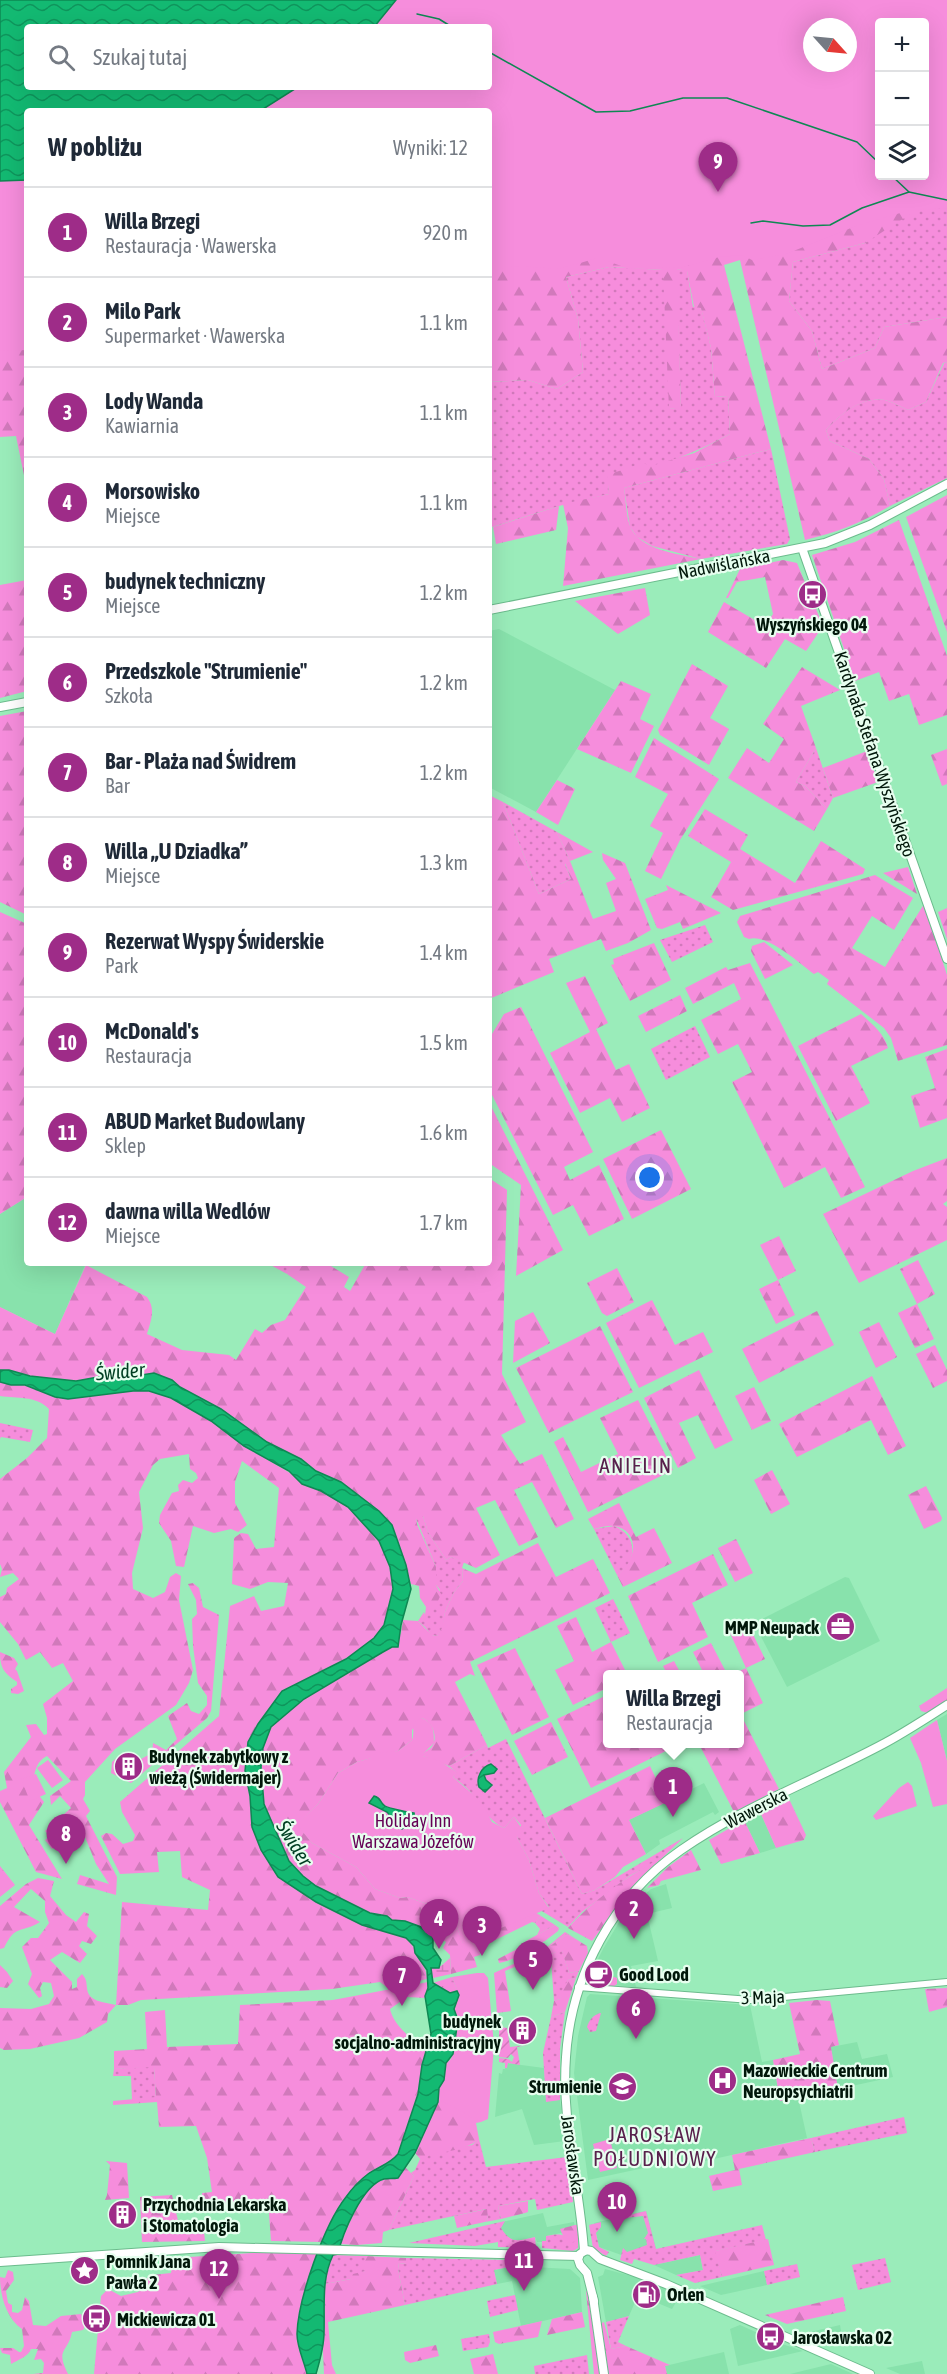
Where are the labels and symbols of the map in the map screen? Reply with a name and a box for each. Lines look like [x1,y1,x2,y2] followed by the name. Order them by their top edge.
[803,18,857,72] north arrow
[698,142,738,192] pin: 9
[676,545,772,583] street label: Nadwiślańska
[796,579,828,611] bus stop icon: Wyszyńskiego 04
[755,614,868,635] place label: Wyszyńskiego 04
[830,649,920,859] street label: Kardynała Stefana Wyszyńskiego
[635,1163,664,1192] your location
[93,1357,147,1385] water label: Świder
[599,1453,673,1477] district label: ANIELIN
[824,1611,856,1643] office icon: MMP Neupack
[725,1617,820,1638] place label: MMP Neupack
[149,1746,289,1788] place label: Budynek zabytkowy z wieżą (Świdermajer)
[112,1750,144,1782] building icon: Budynek zabytkowy z wieżą (Świdermajer)
[654,1768,692,1817] pin: 1
[721,1783,791,1833] street label: Wawerska
[352,1810,474,1852] park label: Holiday Inn Warszawa Józefów
[46,1814,86,1864] pin: 8
[272,1815,318,1871] water label: Świder
[614,1890,654,1939] pin: 2
[420,1900,458,1949] pin: 4
[462,1906,502,1956] pin: 3
[514,1940,552,1990] pin: 5
[382,1956,422,2006] pin: 7
[582,1958,614,1990] cafe icon: Good Lood
[619,1964,689,1985] place label: Good Lood
[741,1986,785,2008] street label: 3 Maja
[616,1990,656,2039] pin: 6
[334,2011,502,2053] place label: budynek socjalno-administracyjny
[506,2015,538,2047] building icon: budynek socjalno-administracyjny
[743,2060,887,2102] place label: Mazowieckie Centrum Neuropsychiatrii
[706,2064,738,2096] hospital icon: Mazowieckie Centrum Neuropsychiatrii
[607,2070,639,2102] school or university icon: Strumienie
[529,2076,602,2097] place label: Strumienie
[557,2114,589,2196] street label: Jarosławska
[593,2122,717,2170] district label: JAROSŁAW POŁUDNIOWY
[598,2182,636,2232] pin: 10
[143,2194,286,2236] place label: Przychodnia Lekarska i Stomatologia
[106,2198,138,2230] building icon: Przychodnia Lekarska i Stomatologia
[504,2242,544,2291] pin: 11
[200,2250,238,2299] pin: 12
[106,2251,191,2293] place label: Pomnik Jana Pawła 2
[69,2255,101,2287] place icon: Pomnik Jana Pawła 2
[630,2278,662,2310] fuel station icon: Orlen
[667,2284,705,2305] place label: Orlen
[80,2303,112,2335] bus stop icon: Mickiewicza 01
[117,2309,216,2330] place label: Mickiewicza 01
[755,2321,787,2353] bus stop icon: Jarosławska 02
[791,2327,892,2348] place label: Jarosławska 02

